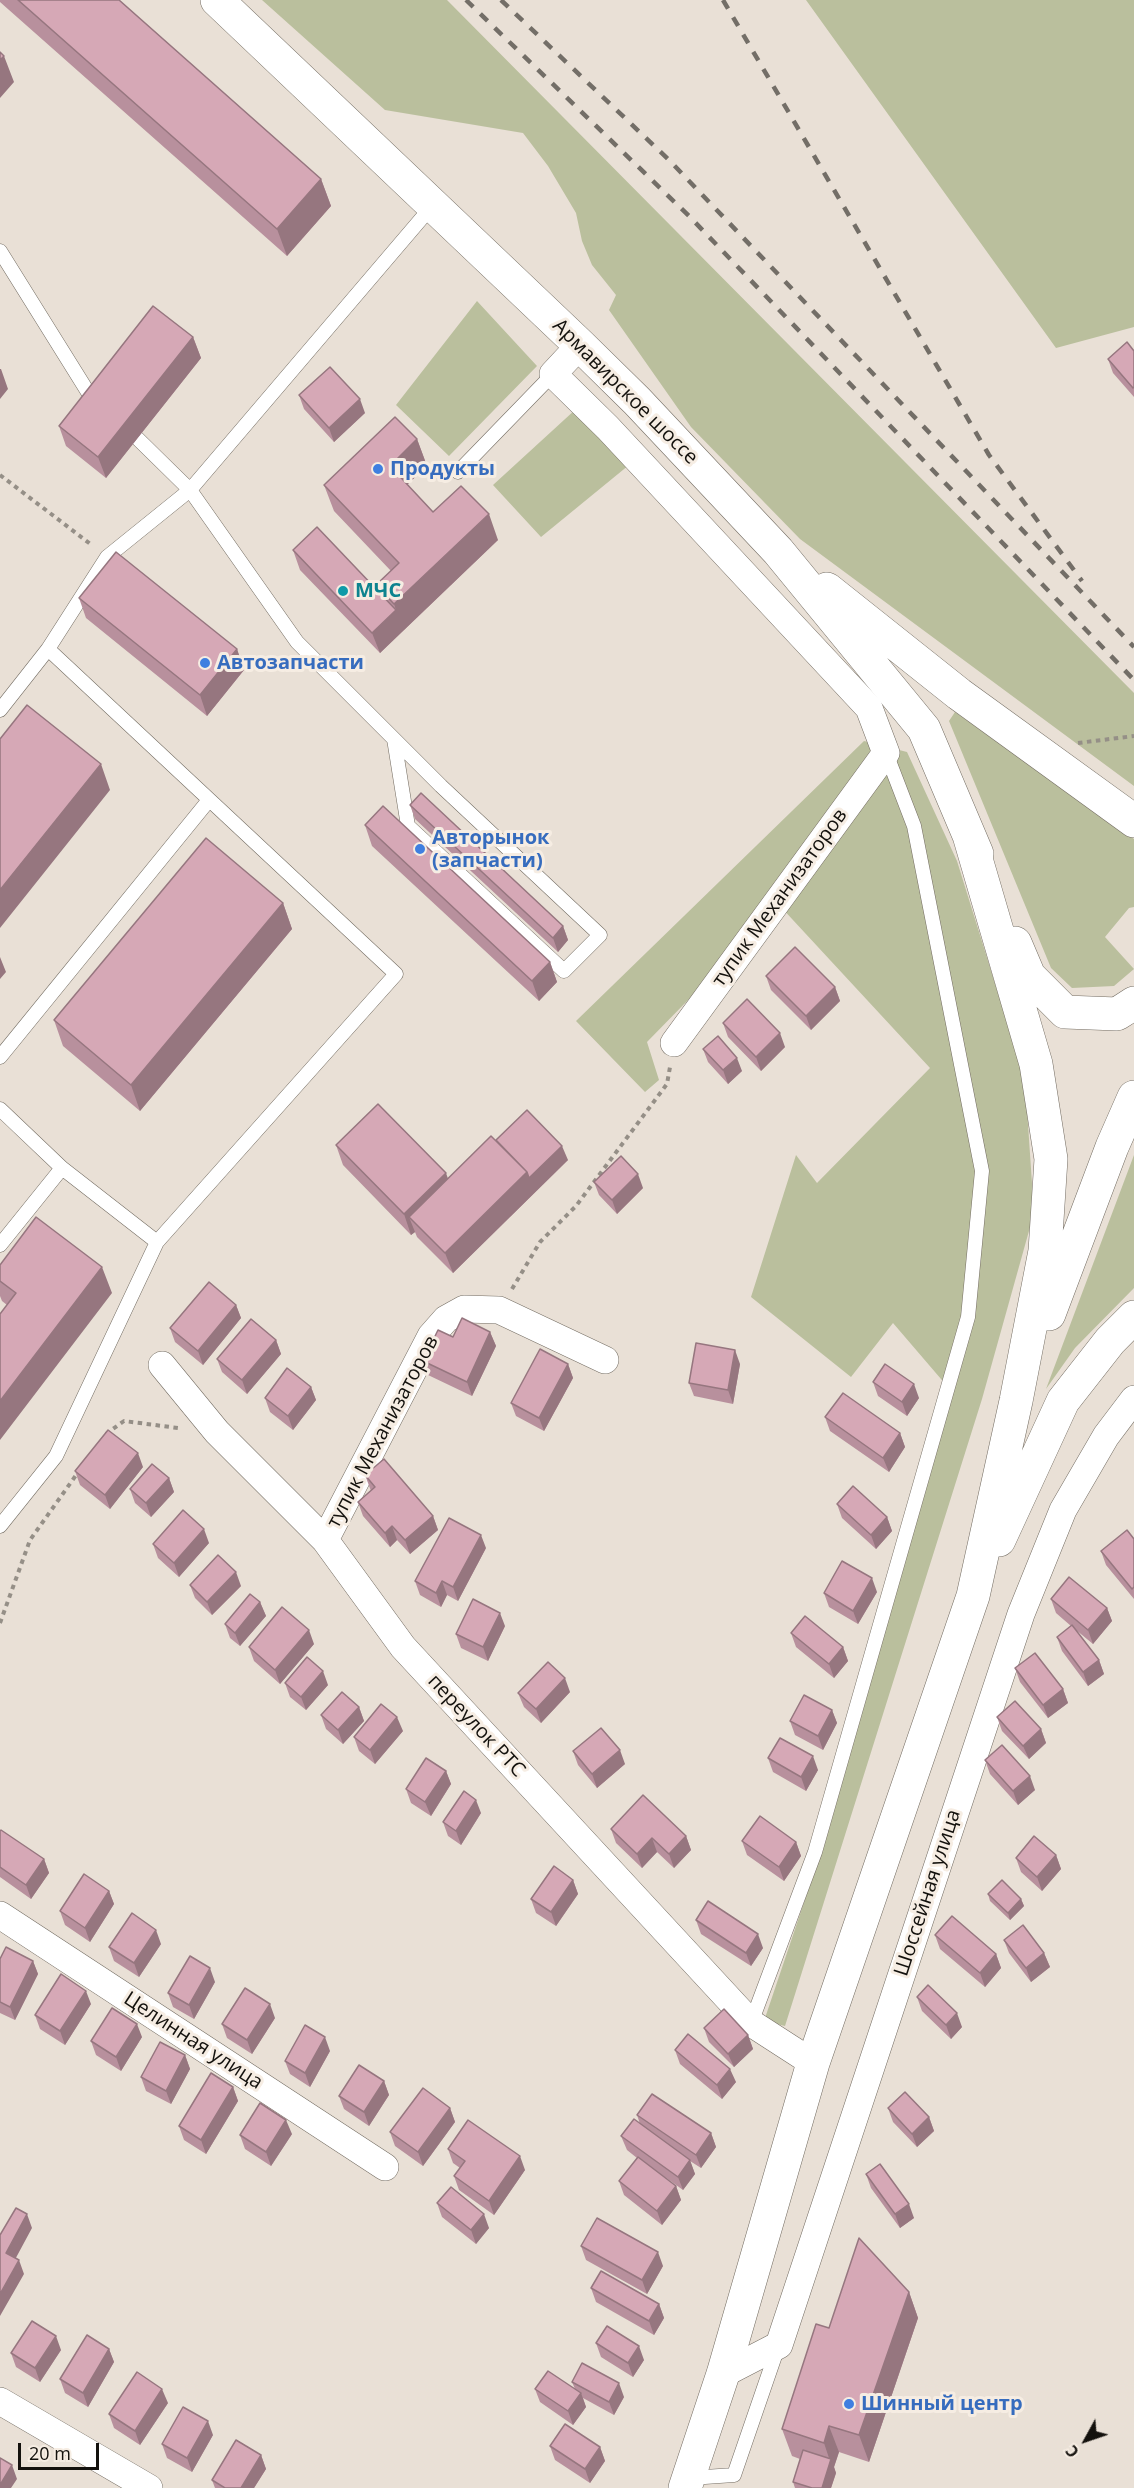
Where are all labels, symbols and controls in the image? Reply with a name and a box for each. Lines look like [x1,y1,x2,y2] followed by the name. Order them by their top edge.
[547,314,703,470] street label: Армавирское шоссе
[390,457,495,481] place label: Продукты
[371,462,385,476] marker: Продукты
[355,579,401,603] place label: МЧС
[336,584,350,598] marker: МЧС
[217,651,364,675] place label: Автозапчасти
[198,656,212,670] marker: Автозапчасти
[707,804,853,992] street label: тупик Механизаторов
[432,826,549,873] place label: Авторынок (запчасти)
[413,842,427,856] marker: Авторынок (запчасти)
[322,1332,444,1532] street label: тупик Механизаторов
[422,1670,530,1782] street label: переулок РТС
[890,1807,966,1979] street label: Шоссейная улица
[119,1987,267,2095] street label: Целинная улица
[861,2392,1023,2416] place label: Шинный центр
[842,2397,856,2411] marker: Шинный центр
[1056,2410,1116,2470] north arrow
[21,2431,102,2469] scale bar
[29,2441,71,2465] text: 20 m
[1061,2441,1084,2463] text: С

